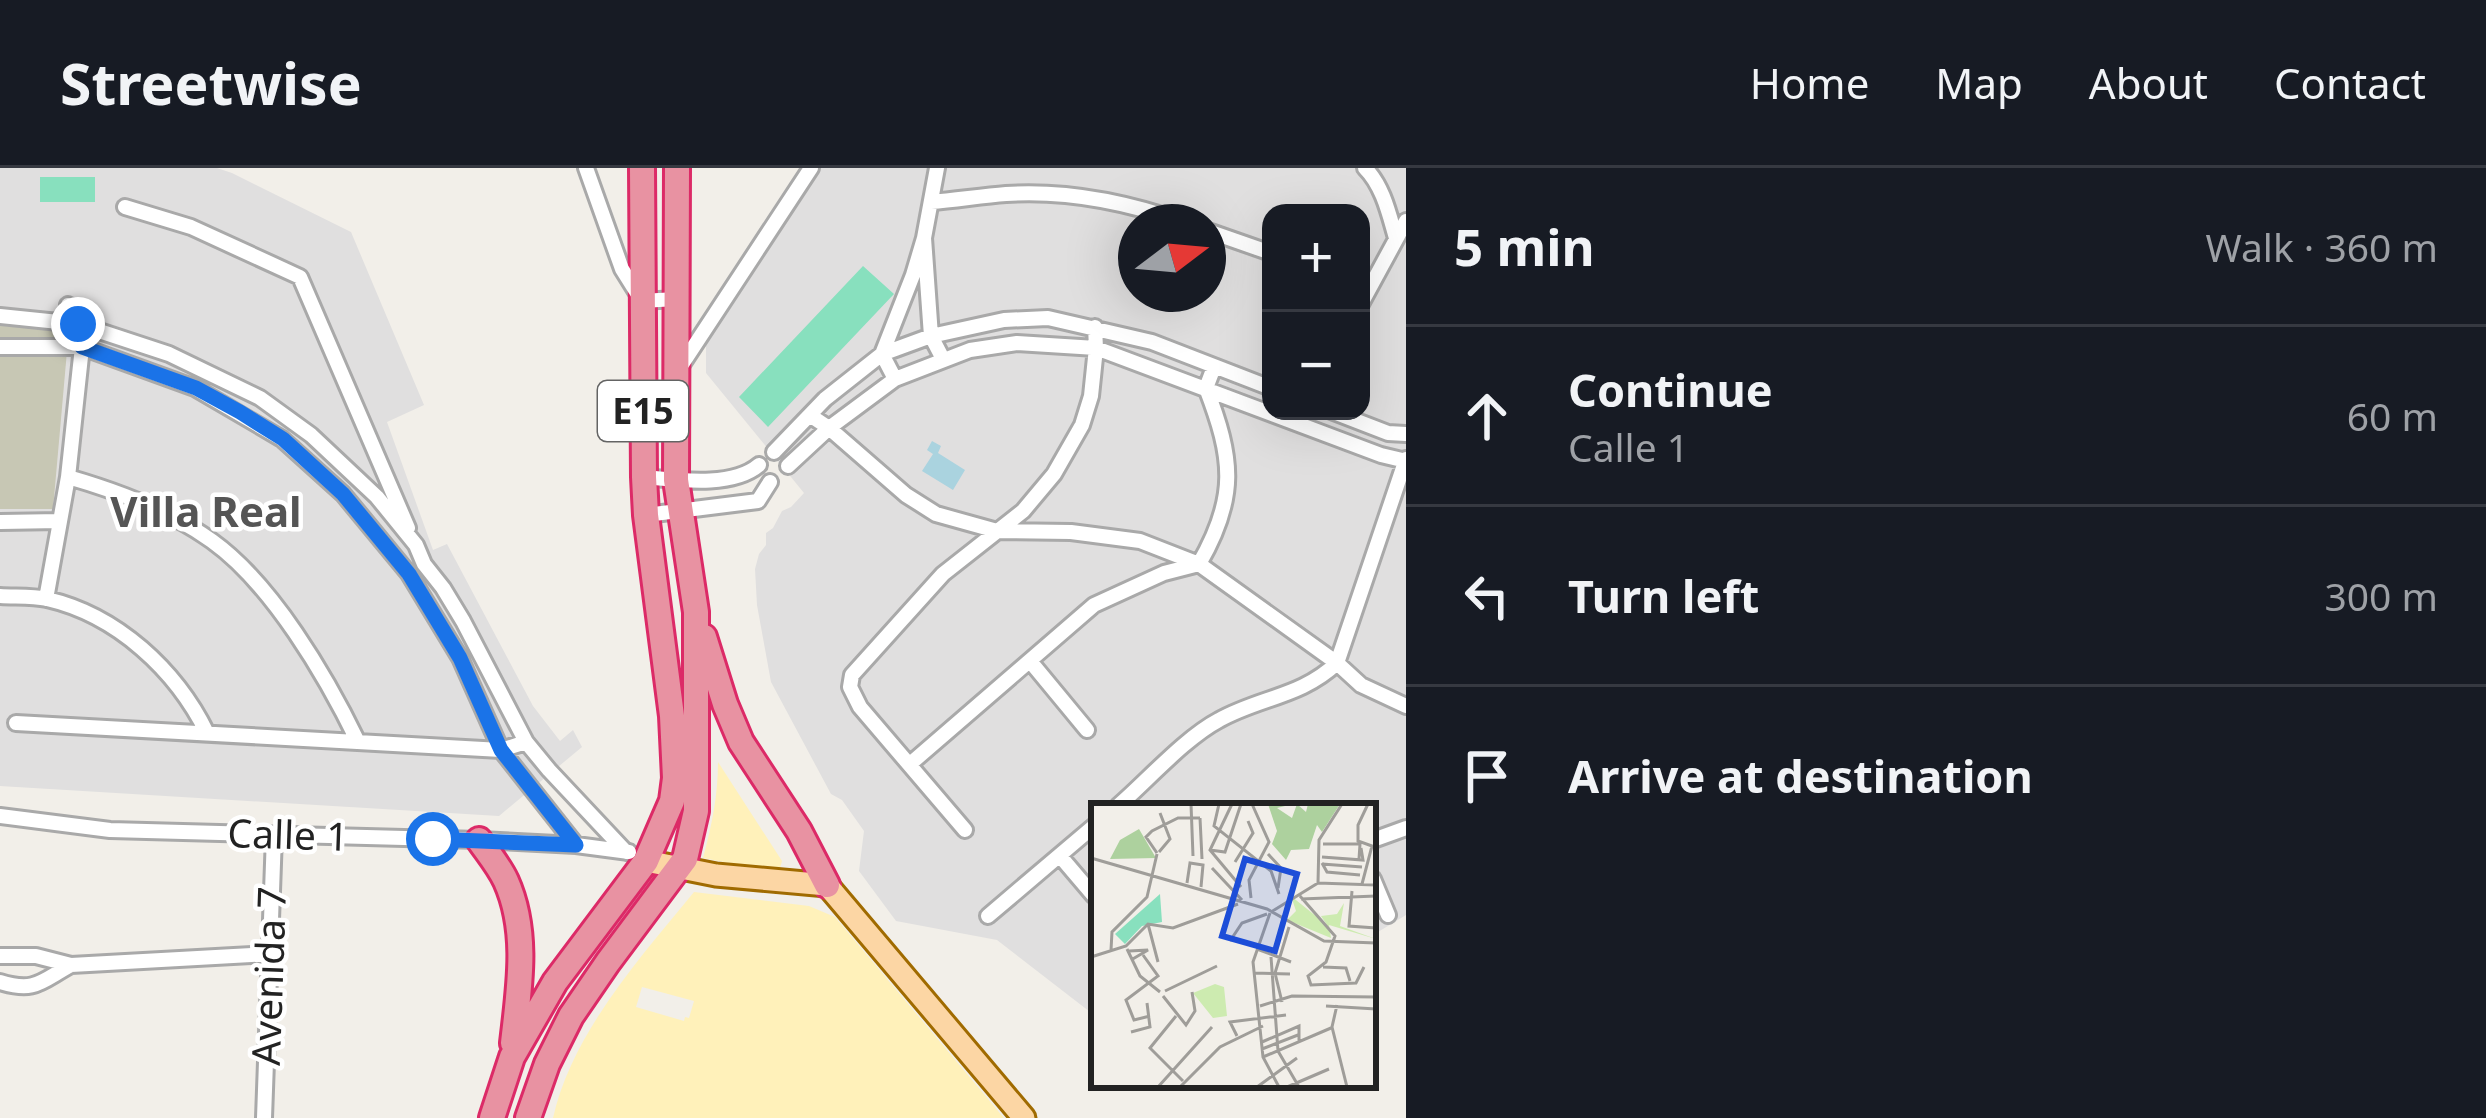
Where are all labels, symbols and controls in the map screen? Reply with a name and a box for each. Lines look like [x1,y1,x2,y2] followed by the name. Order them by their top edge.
[60,44,362,122] text: Streetwise
[1750,54,1869,111] text: Home
[1935,54,2023,111] text: Map
[2089,54,2208,111] text: About
[2274,54,2426,111] text: Contact
[1118,204,1226,312] north arrow
[1262,204,1370,420] map controls
[1262,204,1370,312] button: +
[1454,211,1595,281] text: 5 min
[2205,220,2438,273] text: Walk · 360 m
[51,297,105,351] route end
[1262,312,1370,420] button: −
[1568,359,1773,420] text: Continue
[598,381,688,441] road number: E15
[1454,383,1520,449] icon: ahead
[2347,389,2438,442] text: 60 m
[1568,420,1689,473] text: Calle 1
[110,482,302,539] district label: Villa Real
[1454,563,1520,629] icon: left
[1568,565,1759,626] text: Turn left
[2324,569,2438,622] text: 300 m
[1454,743,1520,809] icon: arrive
[1568,745,2033,806] text: Arrive at destination
[1091,803,1376,1088] inset map
[227,805,349,862] street label: Calle 1
[406,812,460,866] route start
[238,885,297,1066] street label: Avenida 7

